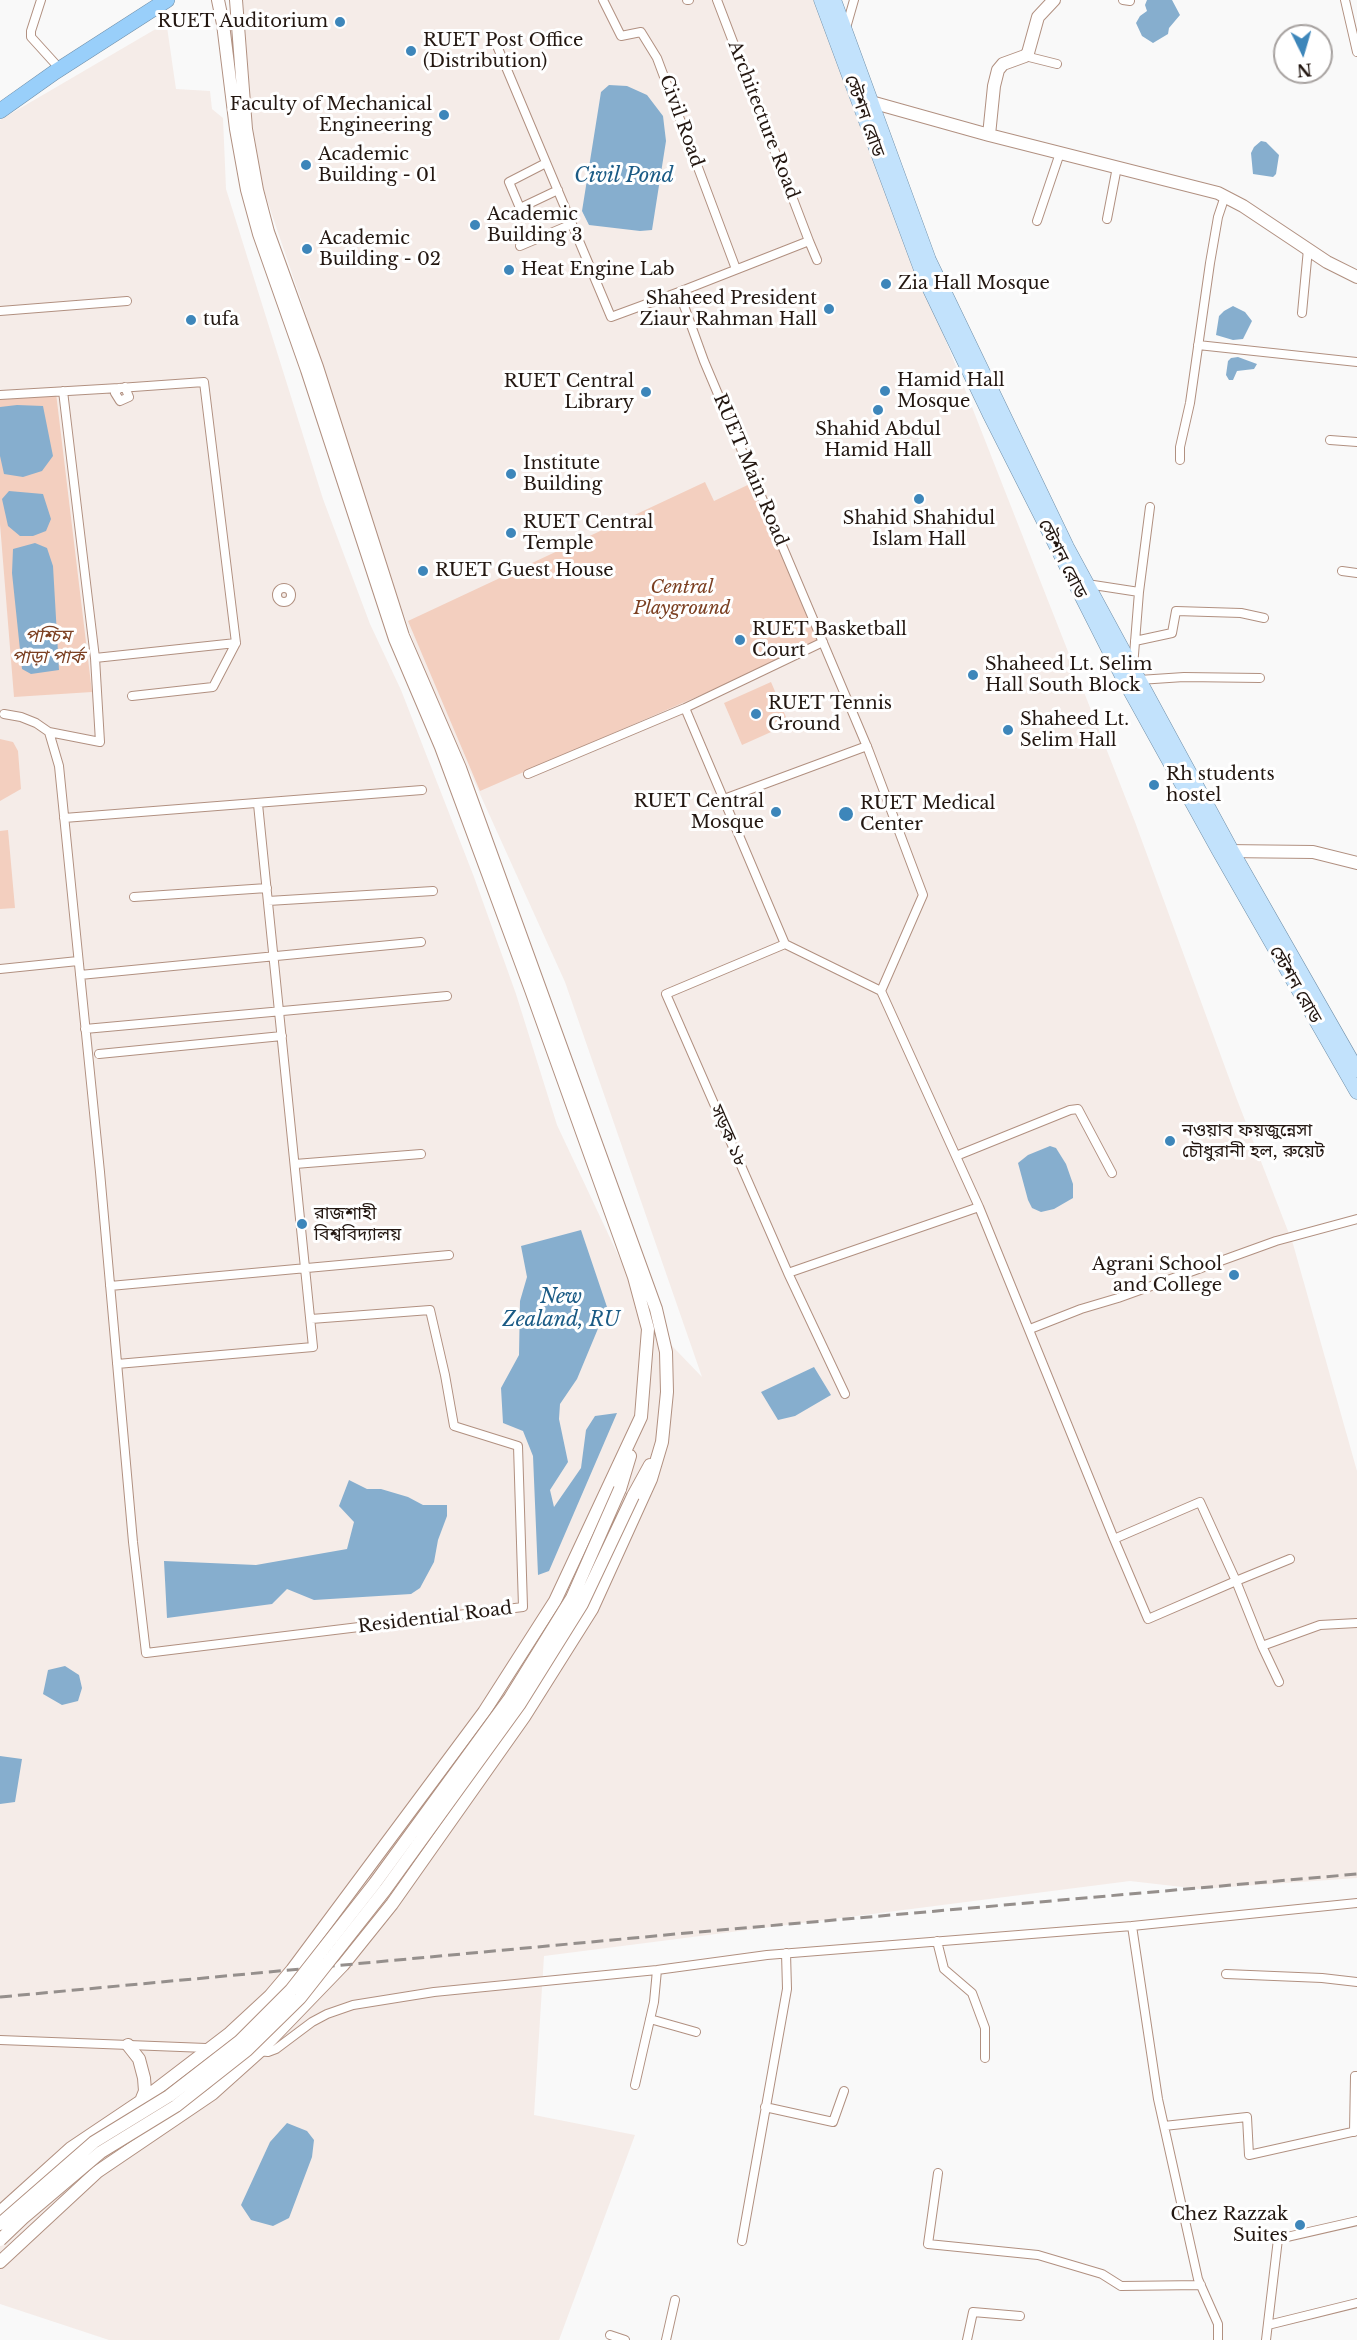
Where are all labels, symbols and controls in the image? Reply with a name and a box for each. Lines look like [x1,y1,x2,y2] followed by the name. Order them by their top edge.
[157,11,328,33] place label: RUET Auditorium
[333,15,347,29] marker: RUET Auditorium
[1273,24,1333,84] north arrow
[423,30,583,72] place label: RUET Post Office (Distribution)
[723,38,803,202] street label: Architecture Road
[404,44,418,58] marker: RUET Post Office (Distribution)
[1296,59,1313,81] text: N
[654,72,708,170] street label: Civil Road
[839,72,889,160] street label: স্টেশন রোড
[230,94,432,136] place label: Faculty of Mechanical Engineering
[437,108,451,122] marker: Faculty of Mechanical Engineering
[318,144,437,186] place label: Academic Building - 01
[299,158,313,172] marker: Academic Building - 01
[574,164,674,188] water label: Civil Pond
[487,204,582,246] place label: Academic Building 3
[468,218,482,232] marker: Academic Building 3
[319,228,441,270] place label: Academic Building - 02
[300,242,314,256] marker: Academic Building - 02
[521,259,675,281] place label: Heat Engine Lab
[502,263,516,277] marker: Heat Engine Lab
[898,273,1050,295] place label: Zia Hall Mosque
[879,277,893,291] marker: Zia Hall Mosque
[640,288,817,330] place label: Shaheed President Ziaur Rahman Hall
[822,302,836,316] marker: Shaheed President Ziaur Rahman Hall
[203,309,239,331] place label: tufa
[184,313,198,327] marker: tufa
[897,370,1005,412] place label: Hamid Hall Mosque
[504,371,634,413] place label: RUET Central Library
[878,384,892,398] marker: Hamid Hall Mosque
[639,385,653,399] marker: RUET Central Library
[708,391,792,549] street label: RUET Main Road
[871,403,885,417] marker: Shahid Abdul Hamid Hall
[815,419,941,462] place label: Shahid Abdul Hamid Hall
[523,453,602,496] place label: Institute Building
[504,467,518,481] marker: Institute Building
[912,492,926,506] marker: Shahid Shahidul Islam Hall
[843,508,995,550] place label: Shahid Shahidul Islam Hall
[523,512,653,554] place label: RUET Central Temple
[1033,516,1091,602] street label: স্টেশন রোড
[504,526,518,540] marker: RUET Central Temple
[435,560,614,582] place label: RUET Guest House
[416,564,430,578] marker: RUET Guest House
[633,577,731,620] park label: Central Playground
[752,619,907,662] place label: RUET Basketball Court
[12,626,84,668] park label: পশ্চিম পাড়া পার্ক
[733,633,747,647] marker: RUET Basketball Court
[985,654,1152,696] place label: Shaheed Lt. Selim Hall South Block
[966,668,980,682] marker: Shaheed Lt. Selim Hall South Block
[768,693,892,736] place label: RUET Tennis Ground
[749,707,763,721] marker: RUET Tennis Ground
[1020,709,1129,752] place label: Shaheed Lt. Selim Hall
[1001,723,1015,737] marker: Shaheed Lt. Selim Hall
[1166,764,1275,806] place label: Rh students hostel
[1147,778,1161,792] marker: Rh students hostel
[634,791,764,834] place label: RUET Central Mosque
[860,793,995,836] place label: RUET Medical Center
[769,805,783,819] marker: RUET Central Mosque
[837,805,855,823] marker: RUET Medical Center
[1264,942,1326,1028] street label: স্টেশন রোড
[705,1102,751,1170] street label: সড়ক ১৮
[1182,1120,1325,1162] place label: নওয়াব ফয়জুন্নেসা চৌধুরানী হল, রুয়েট
[1163,1134,1177,1148] marker: নওয়াব ফয়জুন্নেসা চৌধুরানী হল, রুয়েট
[314,1203,401,1246] place label: রাজশাহী বিশ্ববিদ্যালয়
[295,1217,309,1231] marker: রাজশাহী বিশ্ববিদ্যালয়
[1092,1254,1222,1296] place label: Agrani School and College
[1227,1268,1241,1282] marker: Agrani School and College
[502,1285,620,1332] water label: New Zealand, RU
[357,1598,513,1638] street label: Residential Road
[1170,2204,1288,2246] place label: Chez Razzak Suites
[1293,2218,1307,2232] marker: Chez Razzak Suites

